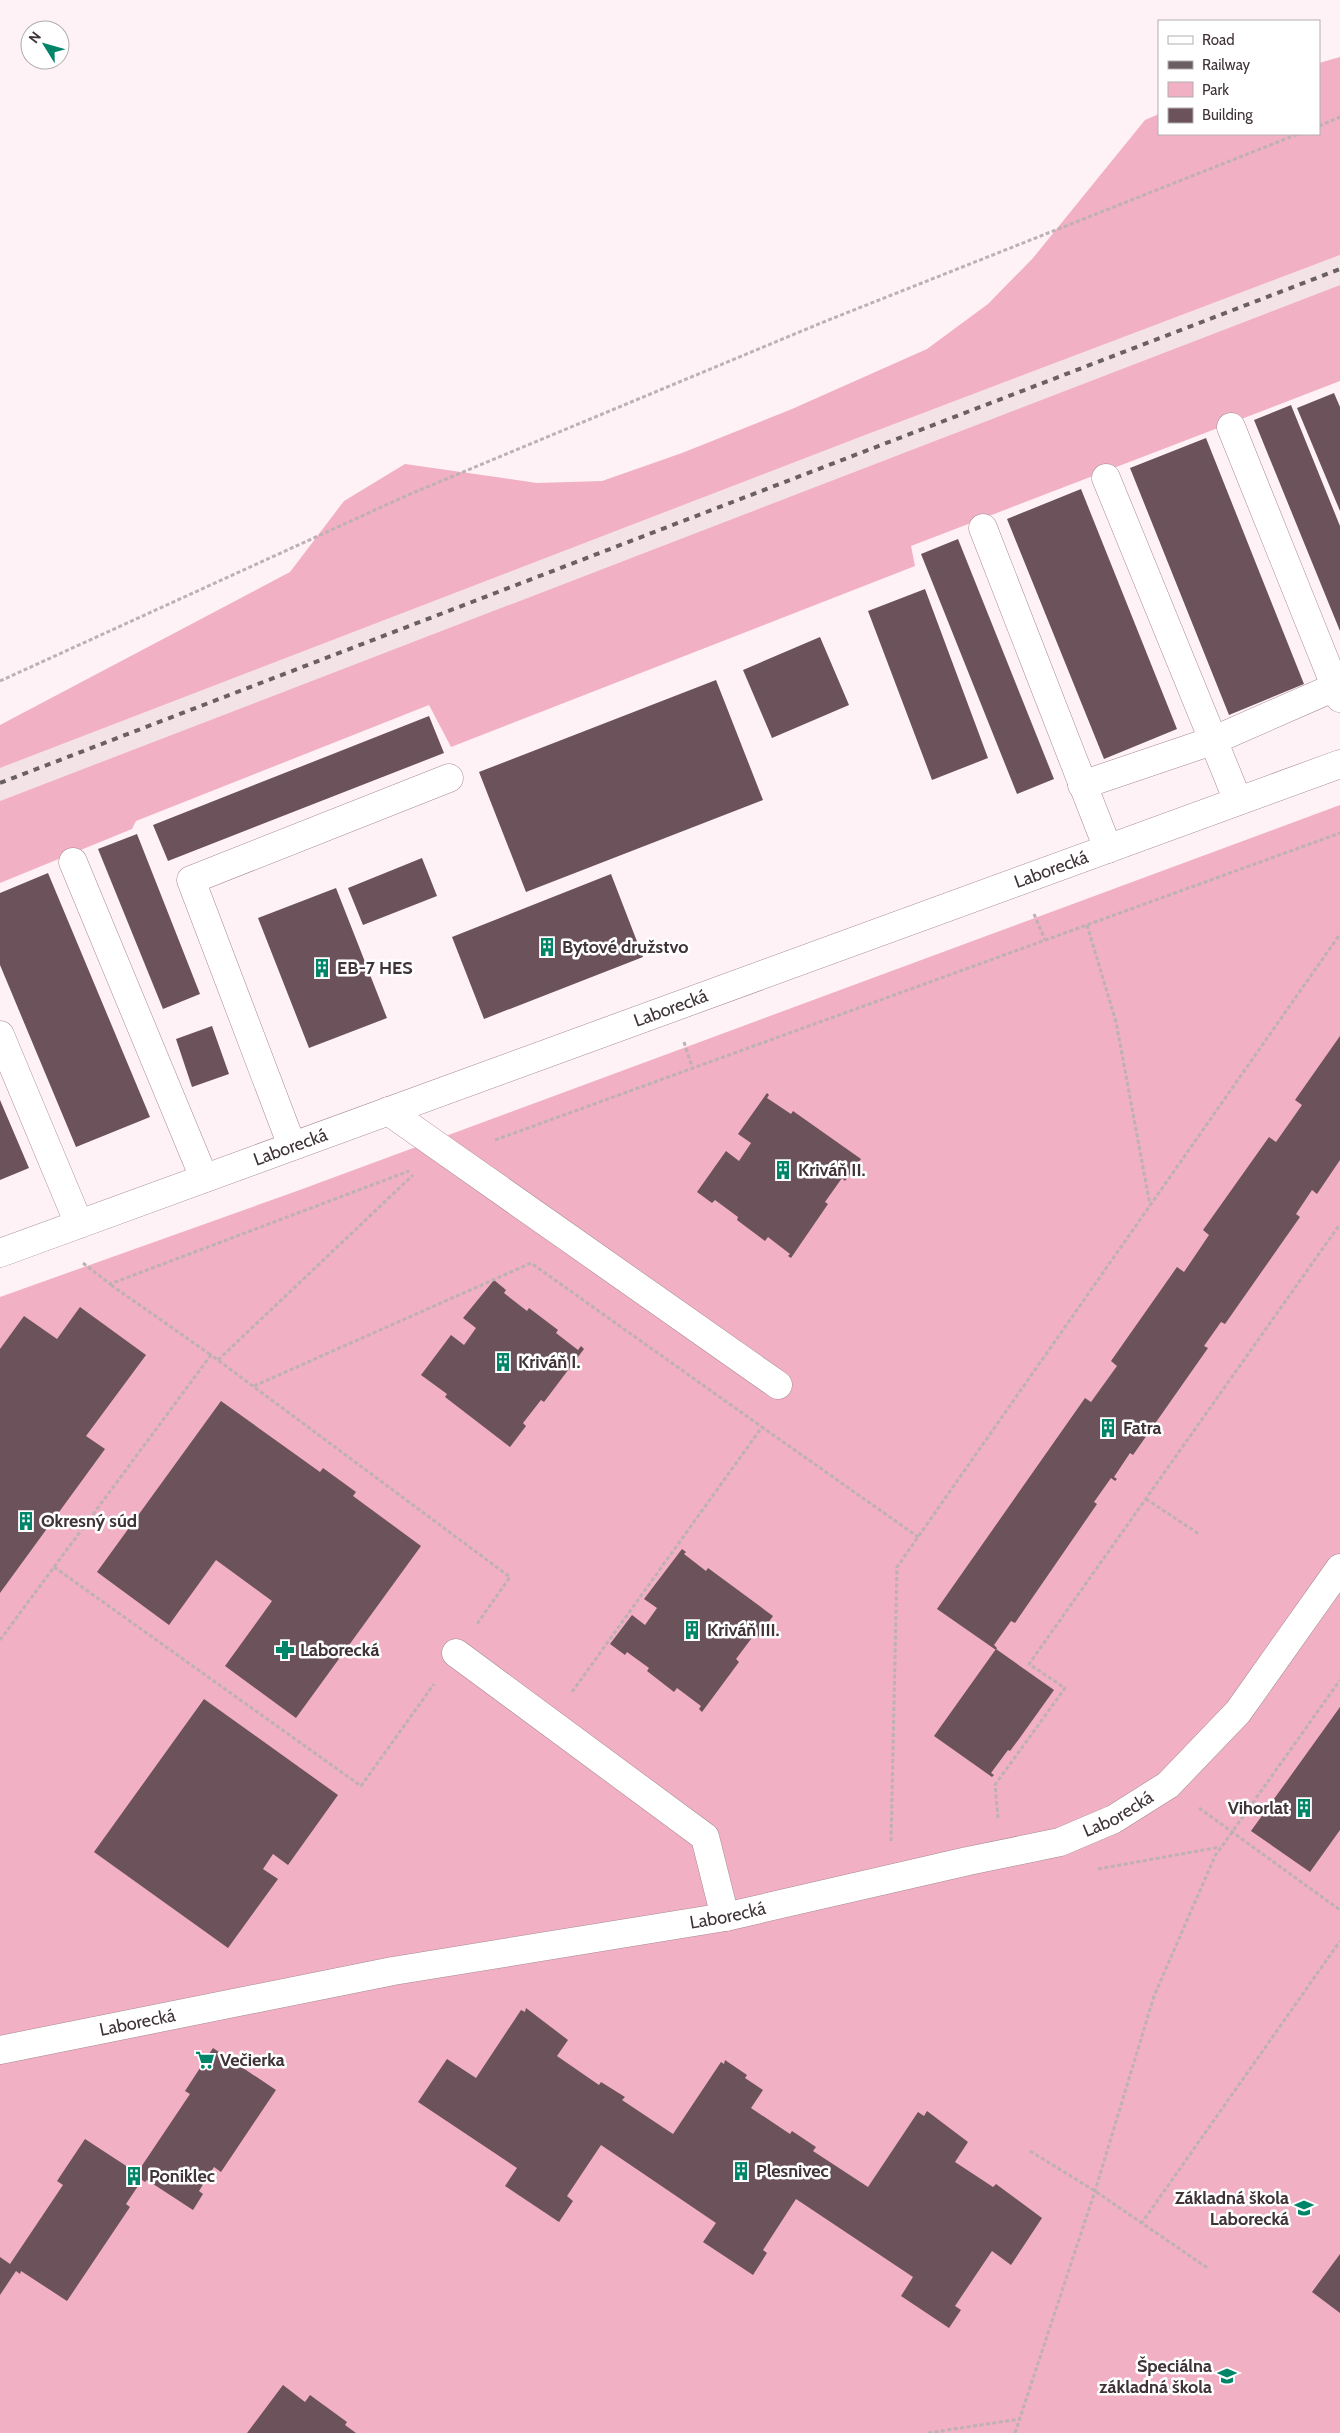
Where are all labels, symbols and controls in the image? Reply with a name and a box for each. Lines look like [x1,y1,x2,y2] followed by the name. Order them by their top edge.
[20,20,70,70] north arrow
[1158,20,1320,135] legend
[24,28,45,47] text: N
[1202,31,1235,49] text: Road
[1202,56,1251,74] text: Railway
[1202,81,1229,99] text: Park
[1202,106,1253,124] text: Building
[1011,846,1092,893] street label: Laborecká
[536,936,558,958] building icon: Bytové družstvo
[562,936,688,958] place label: Bytové družstvo
[311,957,333,979] building icon: EB-7 HES
[337,957,413,979] place label: EB-7 HES
[631,985,711,1032] street label: Laborecká
[250,1123,331,1171] street label: Laborecká
[772,1159,794,1181] building icon: Kriváň II.
[798,1159,865,1181] place label: Kriváň II.
[492,1351,514,1373] building icon: Kriváň I.
[518,1351,580,1373] place label: Kriváň I.
[1097,1417,1119,1439] building icon: Fatra
[1123,1417,1162,1439] place label: Fatra
[15,1510,37,1532] building icon: Okresný súd
[41,1510,137,1532] place label: Okresný súd
[681,1619,703,1641] building icon: Kriváň III.
[707,1619,780,1641] place label: Kriváň III.
[274,1639,296,1661] pharmacy icon: Laborecká
[300,1639,379,1661] place label: Laborecká
[1080,1786,1158,1842] street label: Laborecká
[1228,1797,1289,1819] place label: Vihorlat
[1293,1797,1315,1819] building icon: Vihorlat
[688,1897,768,1934] street label: Laborecká
[97,2004,178,2041] street label: Laborecká
[194,2049,216,2071] supermarket icon: Večierka
[220,2049,285,2071] place label: Večierka
[730,2160,752,2182] building icon: Plesnivec
[756,2160,829,2182] place label: Plesnivec
[123,2165,145,2187] building icon: Poniklec
[149,2165,215,2187] place label: Poniklec
[1175,2187,1289,2230] place label: Základná škola Laborecká
[1293,2197,1315,2219] school or university icon: Základná škola Laborecká
[1099,2355,1212,2398] place label: Špeciálna základná škola
[1216,2365,1238,2387] school or university icon: Špeciálna základná škola

